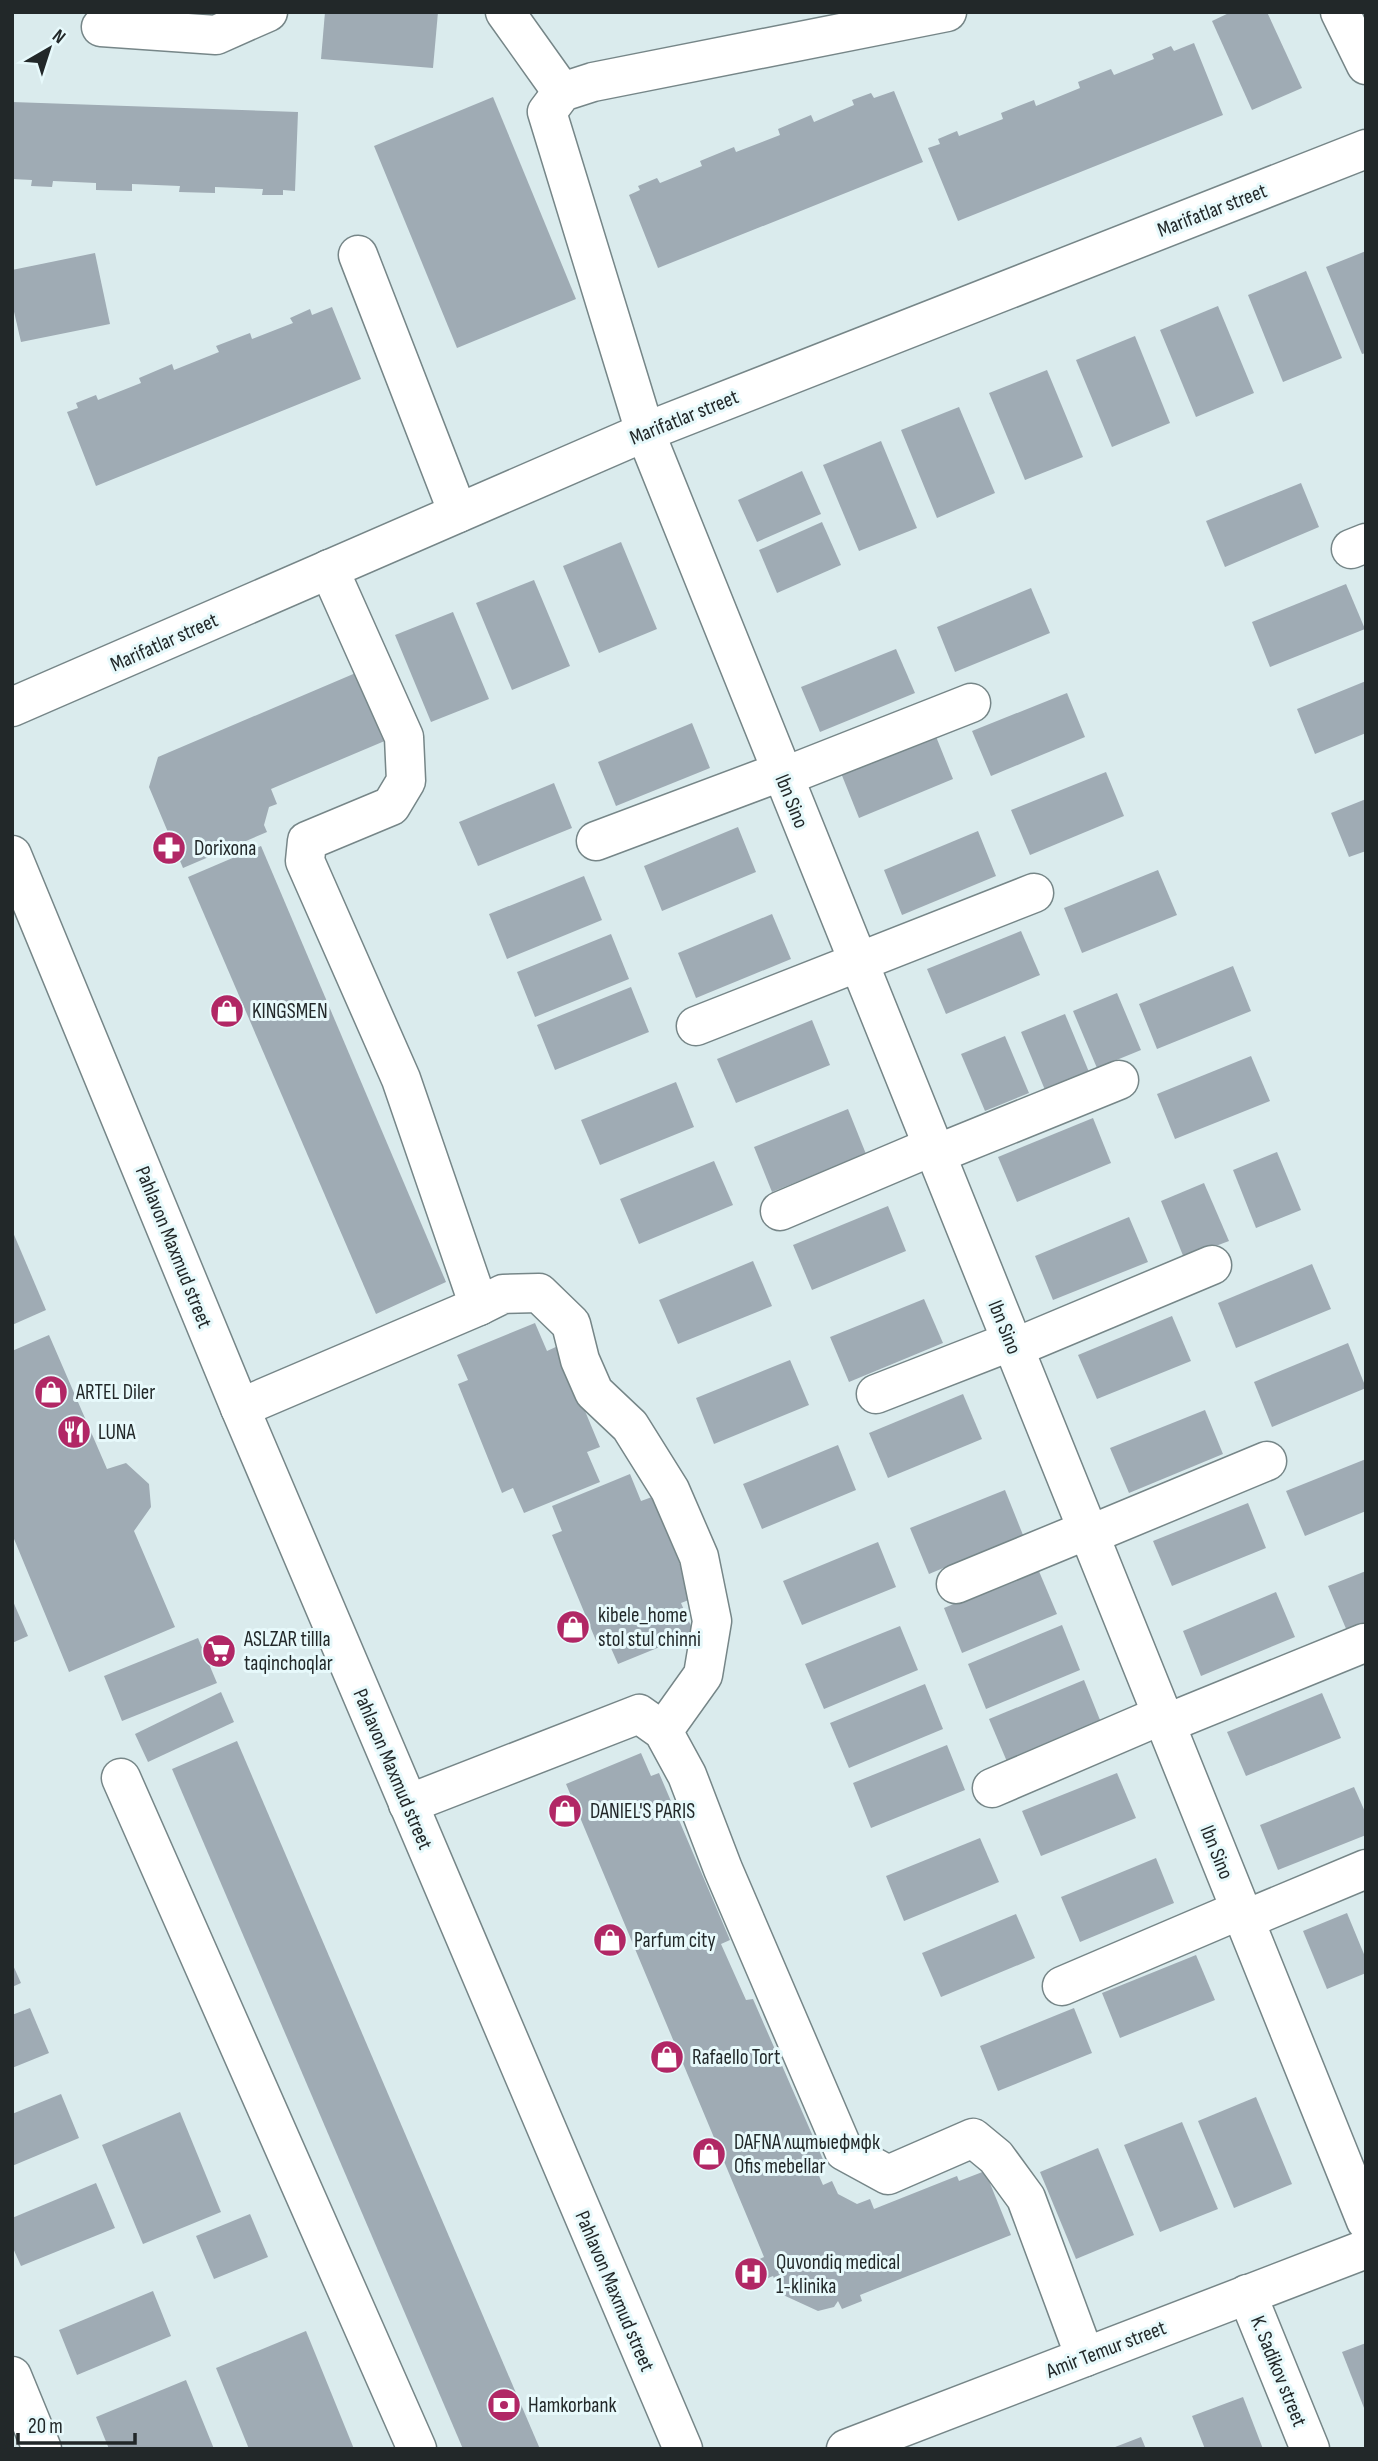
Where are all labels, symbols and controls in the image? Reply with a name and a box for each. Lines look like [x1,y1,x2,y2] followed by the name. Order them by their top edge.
[14,14,84,84] north arrow
[48,25,70,49] text: N
[1154,178,1270,243] street label: Marifatlar street
[626,384,742,451] street label: Marifatlar street
[107,608,222,677] street label: Marifatlar street
[769,771,814,832] street label: Ibn Sino
[150,829,188,867] pharmacy icon: Dorixona
[194,836,256,861] place label: Dorixona
[208,992,246,1030] shop icon: KINGSMEN
[252,999,328,1024] place label: KINGSMEN
[130,1163,217,1332] street label: Pahlavon Maxmud street
[982,1297,1027,1358] street label: Ibn Sino
[32,1373,70,1411] shop icon: ARTEL Diler
[75,1380,155,1405] place label: ARTEL Diler
[55,1413,93,1451] restaurant icon: LUNA
[98,1420,137,1445] place label: LUNA
[598,1603,701,1652] place label: kibele_home stol stul chinni
[554,1608,592,1646] shop icon: kibele_home stol stul chinni
[243,1627,333,1676] place label: ASLZAR tillla taqinchoqlar
[200,1632,238,1670] supermarket icon: ASLZAR tillla taqinchoqlar
[347,1685,438,1853] street label: Pahlavon Maxmud street
[546,1792,584,1830] shop icon: DANIEL'S PARIS
[590,1799,695,1824] place label: DANIEL'S PARIS
[1194,1822,1239,1883] street label: Ibn Sino
[591,1921,629,1959] shop icon: Parfum city
[634,1928,716,1953] place label: Parfum city
[648,2038,686,2076] shop icon: Rafaello Tort
[692,2045,780,2070] place label: Rafaello Tort
[734,2130,880,2179] place label: DAFNA лщтыефмфк Ofis mebellar
[690,2135,728,2173] shop icon: DAFNA лщтыефмфк Ofis mebellar
[569,2207,660,2375] street label: Pahlavon Maxmud street
[776,2250,900,2299] place label: Quvondiq medical 1-klinika
[732,2255,770,2293] hospital icon: Quvondiq medical 1-klinika
[1245,2312,1312,2430] street label: K. Sadikov street
[1042,2315,1170,2384] street label: Amir Temur street
[485,2386,523,2424] bank icon: Hamkorbank
[528,2393,616,2418] place label: Hamkorbank
[18,2402,135,2446] scale bar
[28,2414,63,2439] text: 20 m

